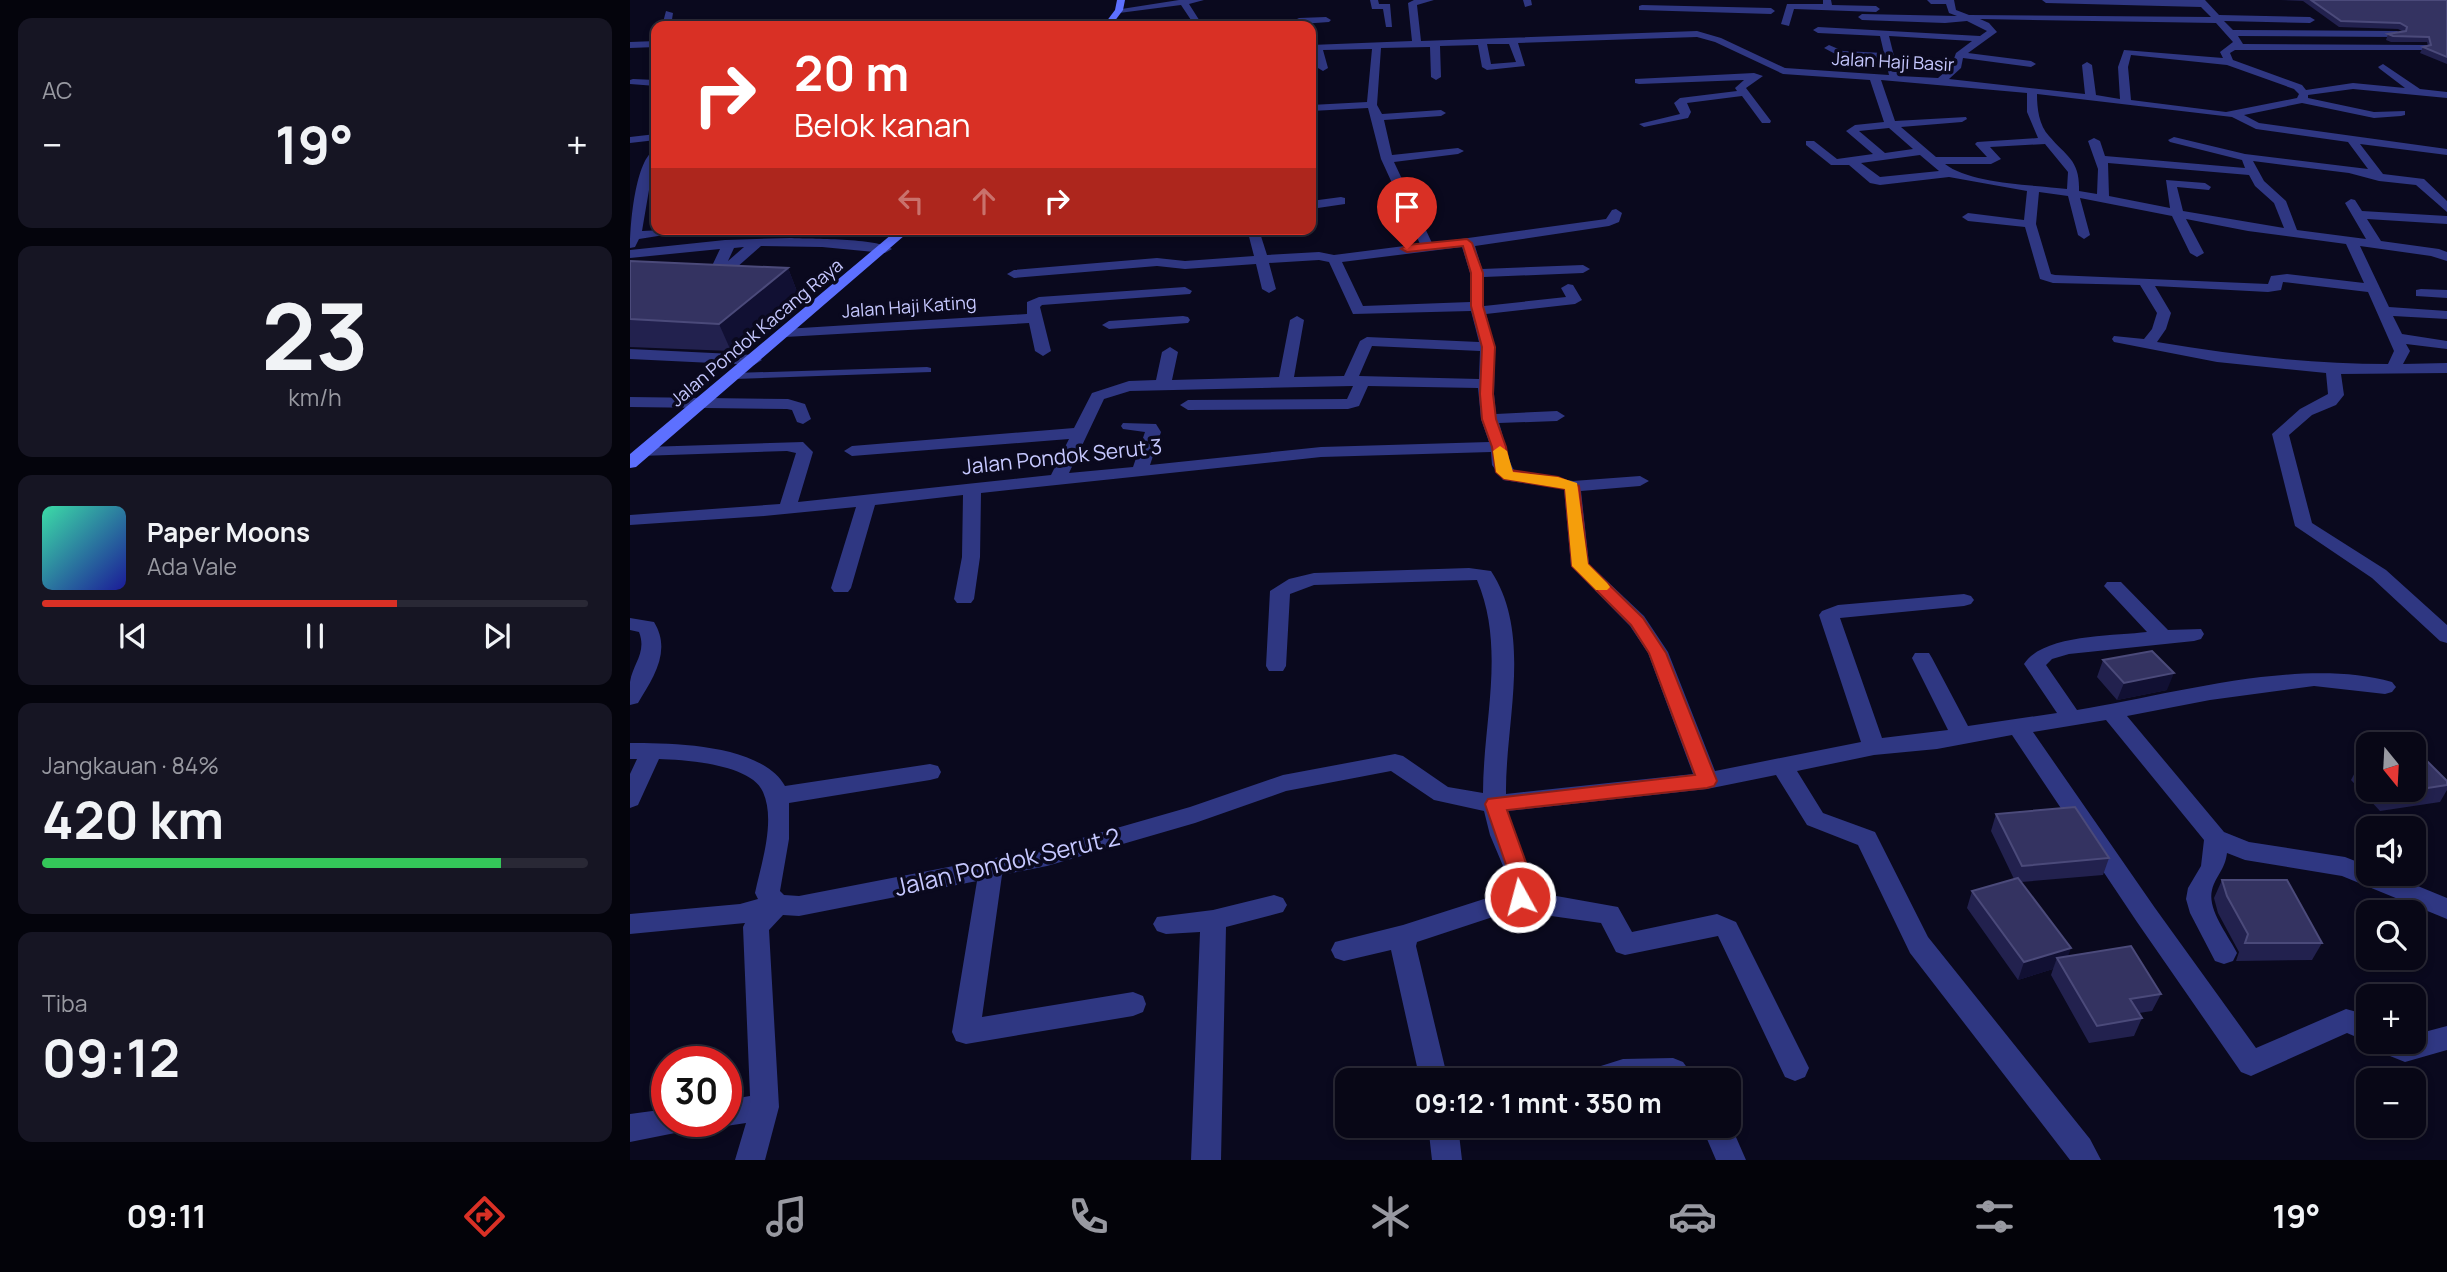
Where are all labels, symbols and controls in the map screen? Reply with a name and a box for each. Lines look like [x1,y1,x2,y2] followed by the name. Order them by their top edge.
[794,39,909,106] text: 20 m
[1831,46,1955,76] street label: Jalan Haji Basir
[679,49,770,140] icon: right
[42,74,73,106] text: AC
[794,103,970,147] text: Belok kanan
[275,109,354,180] text: 19°
[42,118,63,170] text: −
[566,118,588,170] text: +
[1377,177,1437,249] pin
[892,182,930,220] icon: left
[965,182,1003,220] icon: ahead
[1038,182,1076,220] icon: right
[1388,188,1426,226] icon: arrive
[665,253,847,411] street label: Jalan Pondok Kacang Raya
[261,273,369,397] text: 23
[841,289,977,323] street label: Jalan Haji Kating
[288,381,342,413] text: km/h
[961,432,1163,480] street label: Jalan Pondok Serut 3
[147,514,310,550] text: Paper Moons
[147,550,237,582] text: Ada Vale
[114,617,152,655] icon: previous
[296,617,334,655] icon: pause
[478,617,516,655] icon: next
[2356,732,2426,802] north arrow
[2356,732,2426,1138] map controls
[42,749,219,781] text: Jangkauan · 84%
[42,784,224,855] text: 420 km
[2356,816,2426,886] button: sound
[891,819,1123,903] street label: Jalan Pondok Serut 2
[1483,860,1557,934] position arrow
[2356,900,2426,970] button: search
[2356,984,2426,1054] button: +
[42,987,87,1019] text: Tiba
[42,1022,180,1093] text: 09:12
[651,1046,742,1137] speed limit sign: 30
[2356,1068,2426,1138] button: −
[1414,1085,1662,1121] text: 09:12 · 1 mnt · 350 m
[460,1192,509,1241] icon: directions
[762,1192,811,1241] icon: music
[1064,1192,1113,1241] icon: phone
[1366,1192,1415,1241] icon: climate
[1668,1192,1717,1241] icon: car
[1970,1192,2019,1241] icon: filters
[127,1194,206,1238] text: 09:11
[2272,1194,2320,1238] text: 19°

